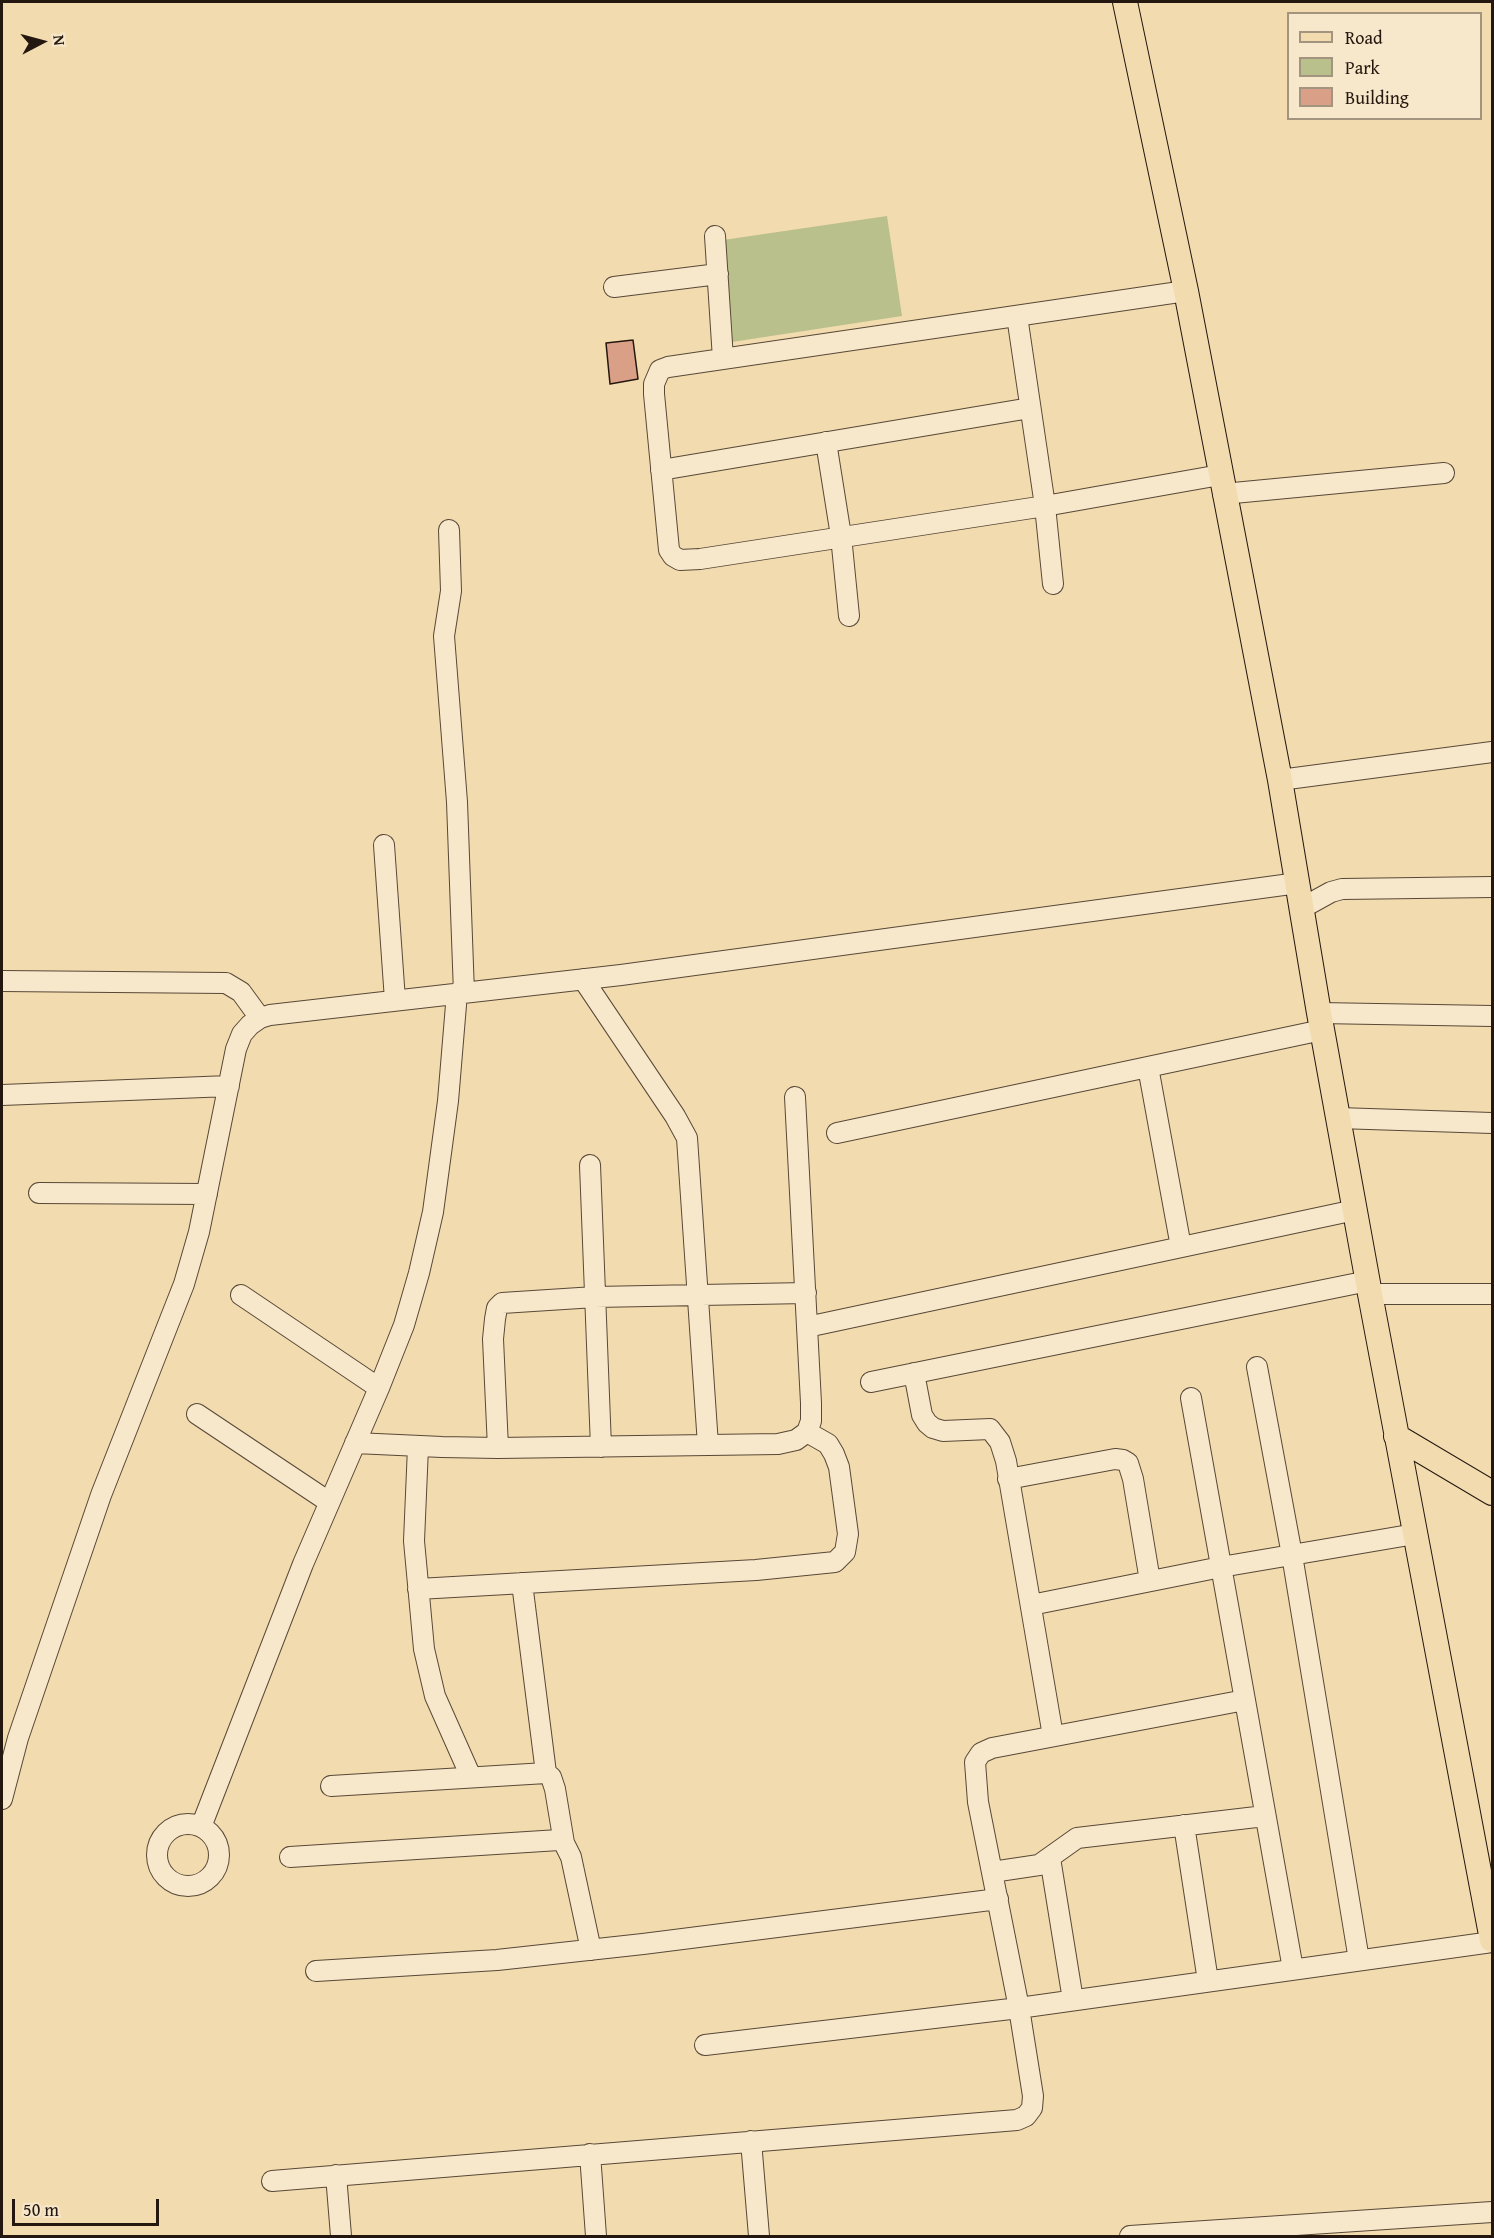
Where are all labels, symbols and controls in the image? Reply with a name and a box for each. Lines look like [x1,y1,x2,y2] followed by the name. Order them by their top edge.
[12,12,72,72] north arrow
[1287,12,1482,120] legend
[1345,24,1383,51] text: Road
[47,34,72,47] text: N
[1345,54,1380,81] text: Park
[1345,84,1409,111] text: Building
[15,2187,162,2225] scale bar
[23,2196,59,2223] text: 50 m

